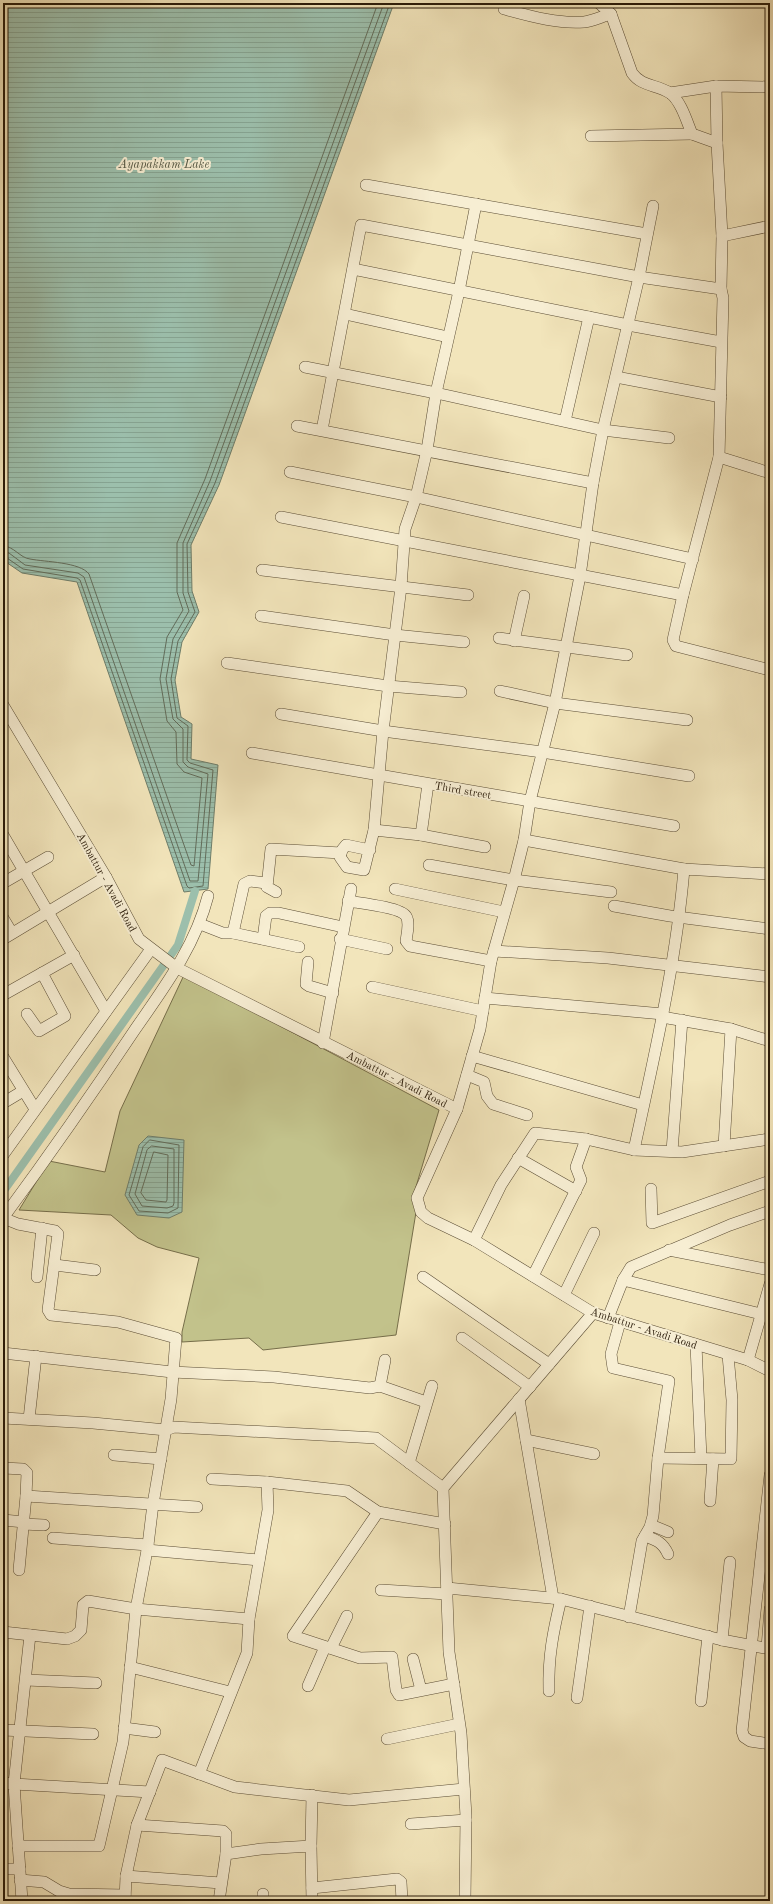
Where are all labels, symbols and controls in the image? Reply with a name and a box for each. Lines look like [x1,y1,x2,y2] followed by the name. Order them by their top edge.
[118,159,209,171] water label: Ayapakkam Lake
[434,781,492,802] street label: Third street
[74,831,138,934] street label: Ambattur - Avadi Road
[344,1050,449,1111] street label: Ambattur - Avadi Road
[589,1307,698,1352] street label: Ambattur - Avadi Road

